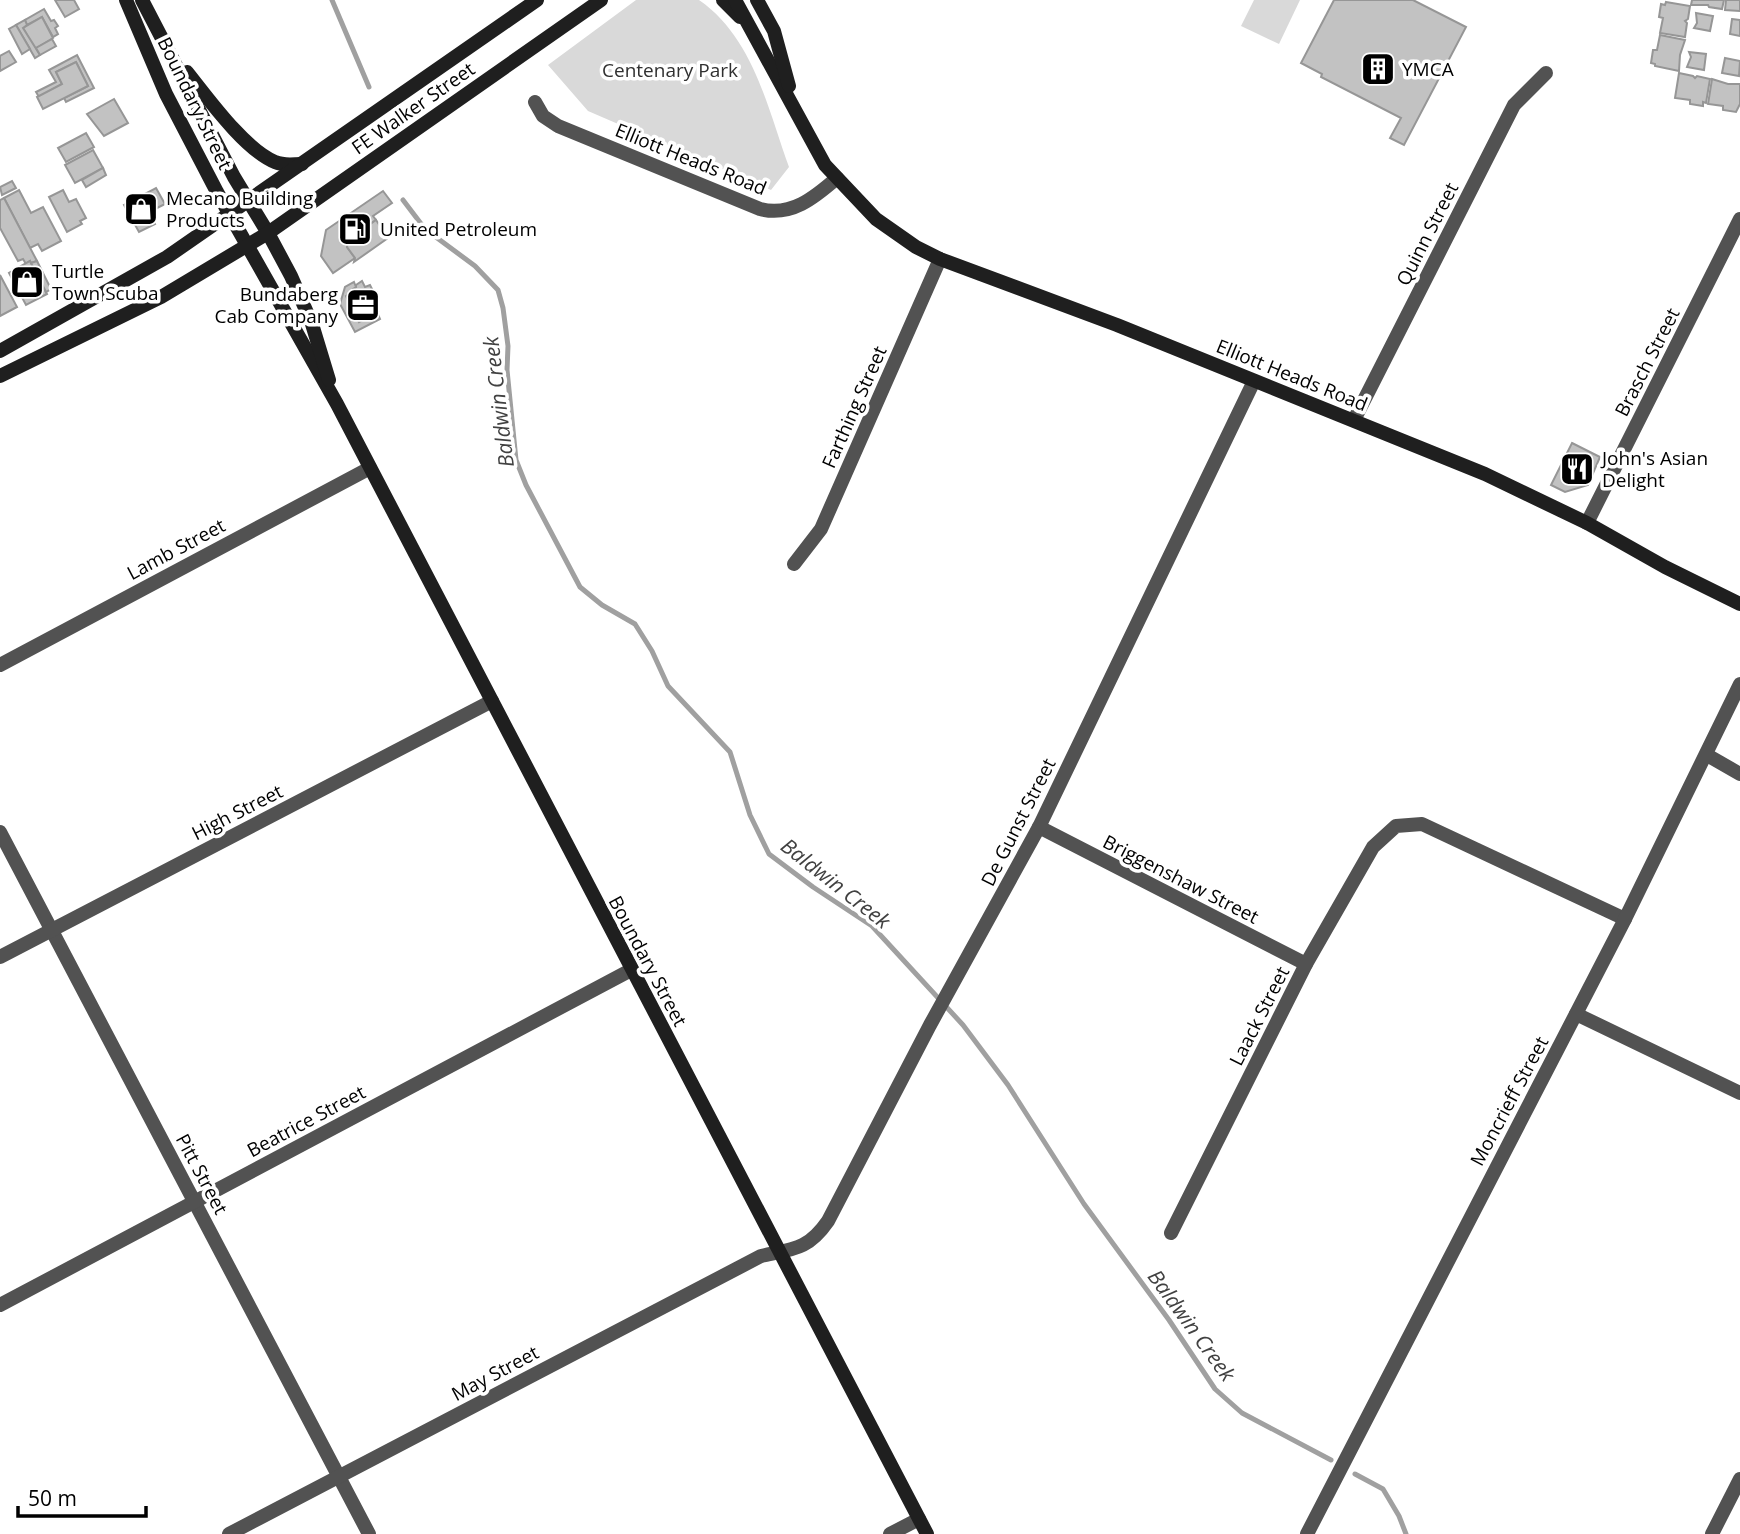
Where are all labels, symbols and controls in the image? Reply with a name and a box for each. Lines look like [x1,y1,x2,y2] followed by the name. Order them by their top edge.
[152,32,238,174] street label: Boundary Street
[1359,50,1397,88] building icon: YMCA
[346,56,480,160] street label: FE Walker Street
[1402,56,1454,82] place label: YMCA
[602,57,738,83] park label: Centenary Park
[611,117,771,201] street label: Elliott Heads Road
[1390,178,1464,290] street label: Quinn Street
[166,185,313,233] place label: Mecano Building Products
[122,190,160,228] shop icon: Mecano Building Products
[336,210,374,248] fuel station icon: United Petroleum
[380,216,537,242] place label: United Petroleum
[52,258,159,306] place label: Turtle Town Scuba
[8,263,46,301] shop icon: Turtle Town Scuba
[215,281,338,329] place label: Bundaberg Cab Company
[344,286,382,324] office icon: Bundaberg Cab Company
[1609,303,1686,421] street label: Brasch Street
[1212,333,1372,417] street label: Elliott Heads Road
[476,334,520,469] water label: Baldwin Creek
[815,342,893,472] street label: Farthing Street
[1600,445,1708,493] place label: John's Asian Delight
[1558,450,1596,488] restaurant icon: John's Asian Delight
[122,512,230,586] street label: Lamb Street
[975,753,1062,890] street label: De Gunst Street
[187,778,287,846] street label: High Street
[1099,828,1264,930] street label: Briggenshaw Street
[776,831,897,935] water label: Baldwin Creek
[603,891,693,1031] street label: Boundary Street
[1223,962,1295,1070] street label: Laack Street
[1464,1031,1554,1170] street label: Moncrieff Street
[242,1079,370,1163] street label: Beatrice Street
[170,1129,234,1219] street label: Pitt Street
[1142,1264,1242,1387] water label: Baldwin Creek
[447,1339,543,1407] street label: May Street
[18,1474,145,1518] scale bar
[28,1484,77,1512] text: 50 m

